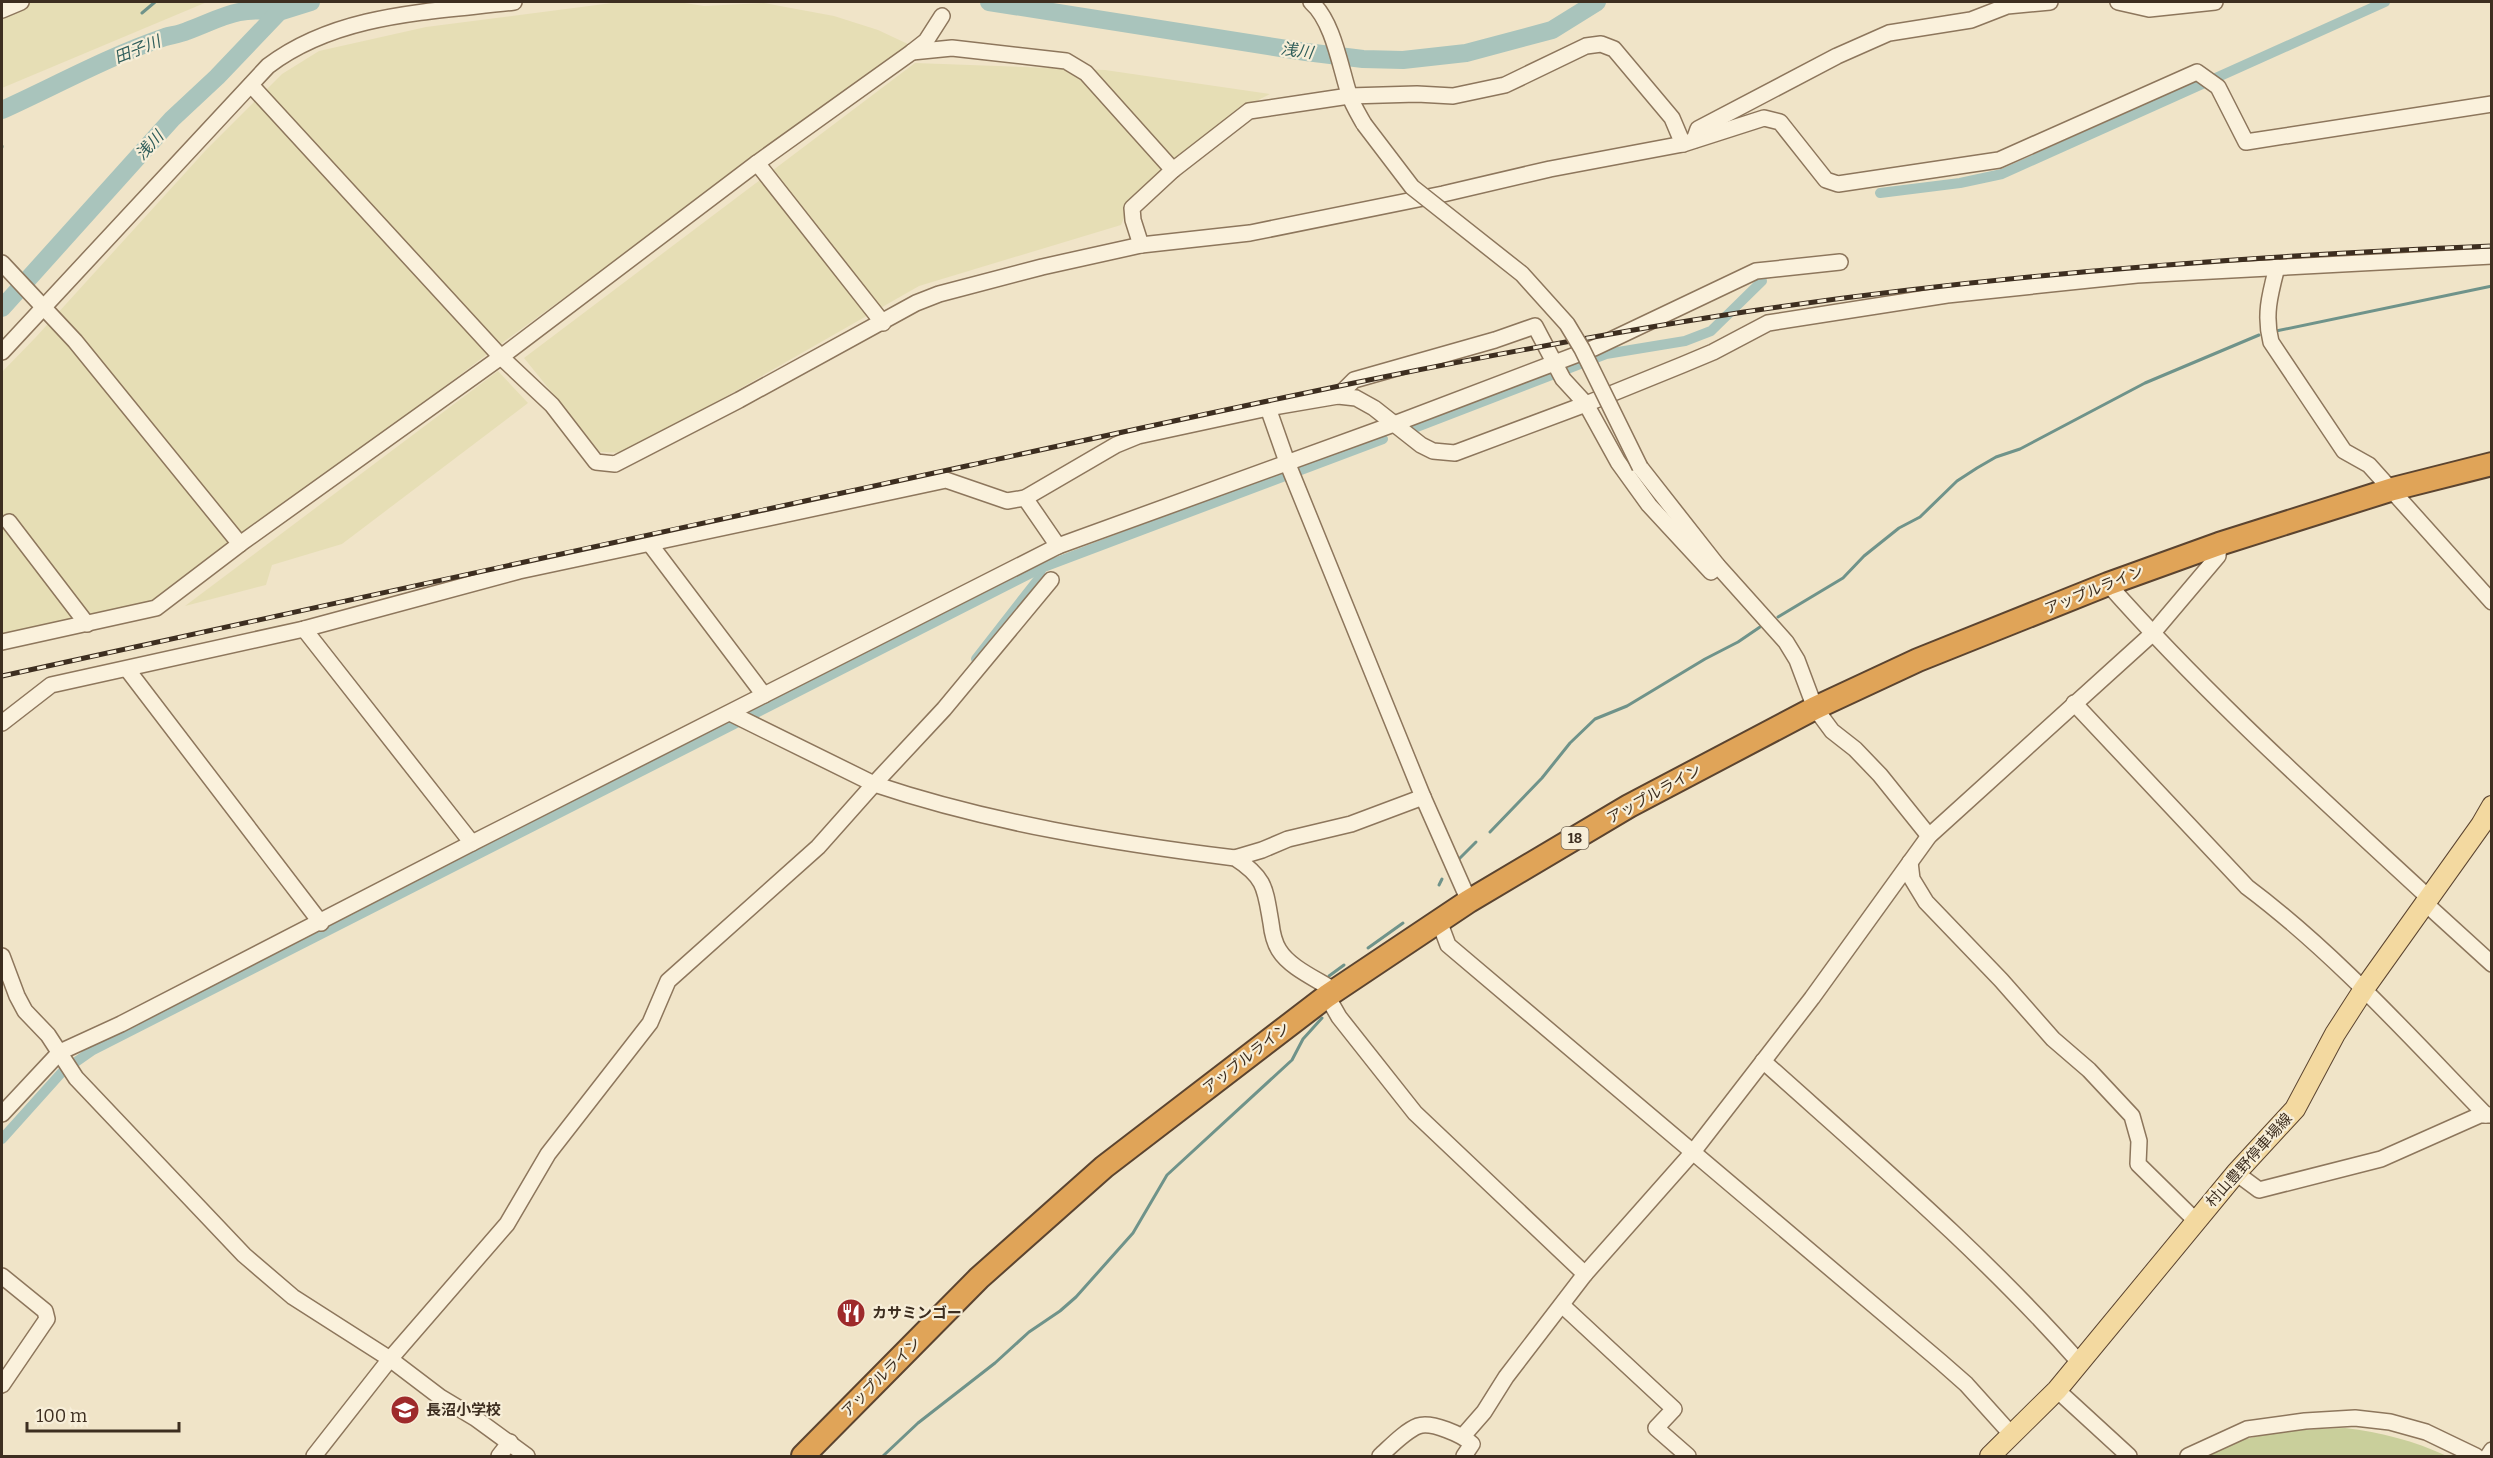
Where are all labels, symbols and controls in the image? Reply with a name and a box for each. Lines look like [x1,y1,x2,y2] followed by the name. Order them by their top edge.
[111,31,165,67] water label: 田子川
[1280,39,1316,62] water label: 浅川
[132,126,168,164] water label: 浅川
[2042,562,2146,618] street label: アップルライン
[1604,761,1704,827] street label: アップルライン
[1562,827,1588,849] road number: 18
[1199,1019,1293,1097] street label: アップルライン
[2202,1109,2296,1211] street label: 村山豊野停車場線
[835,1297,867,1329] restaurant icon: カサミンゴー
[872,1304,962,1322] place label: カサミンゴー
[838,1334,924,1420] street label: アップルライン
[389,1394,421,1426] school or university icon: 長沼小学校
[27,1395,178,1433] scale bar
[426,1401,501,1419] place label: 長沼小学校
[36,1405,87,1427] text: 100 m

